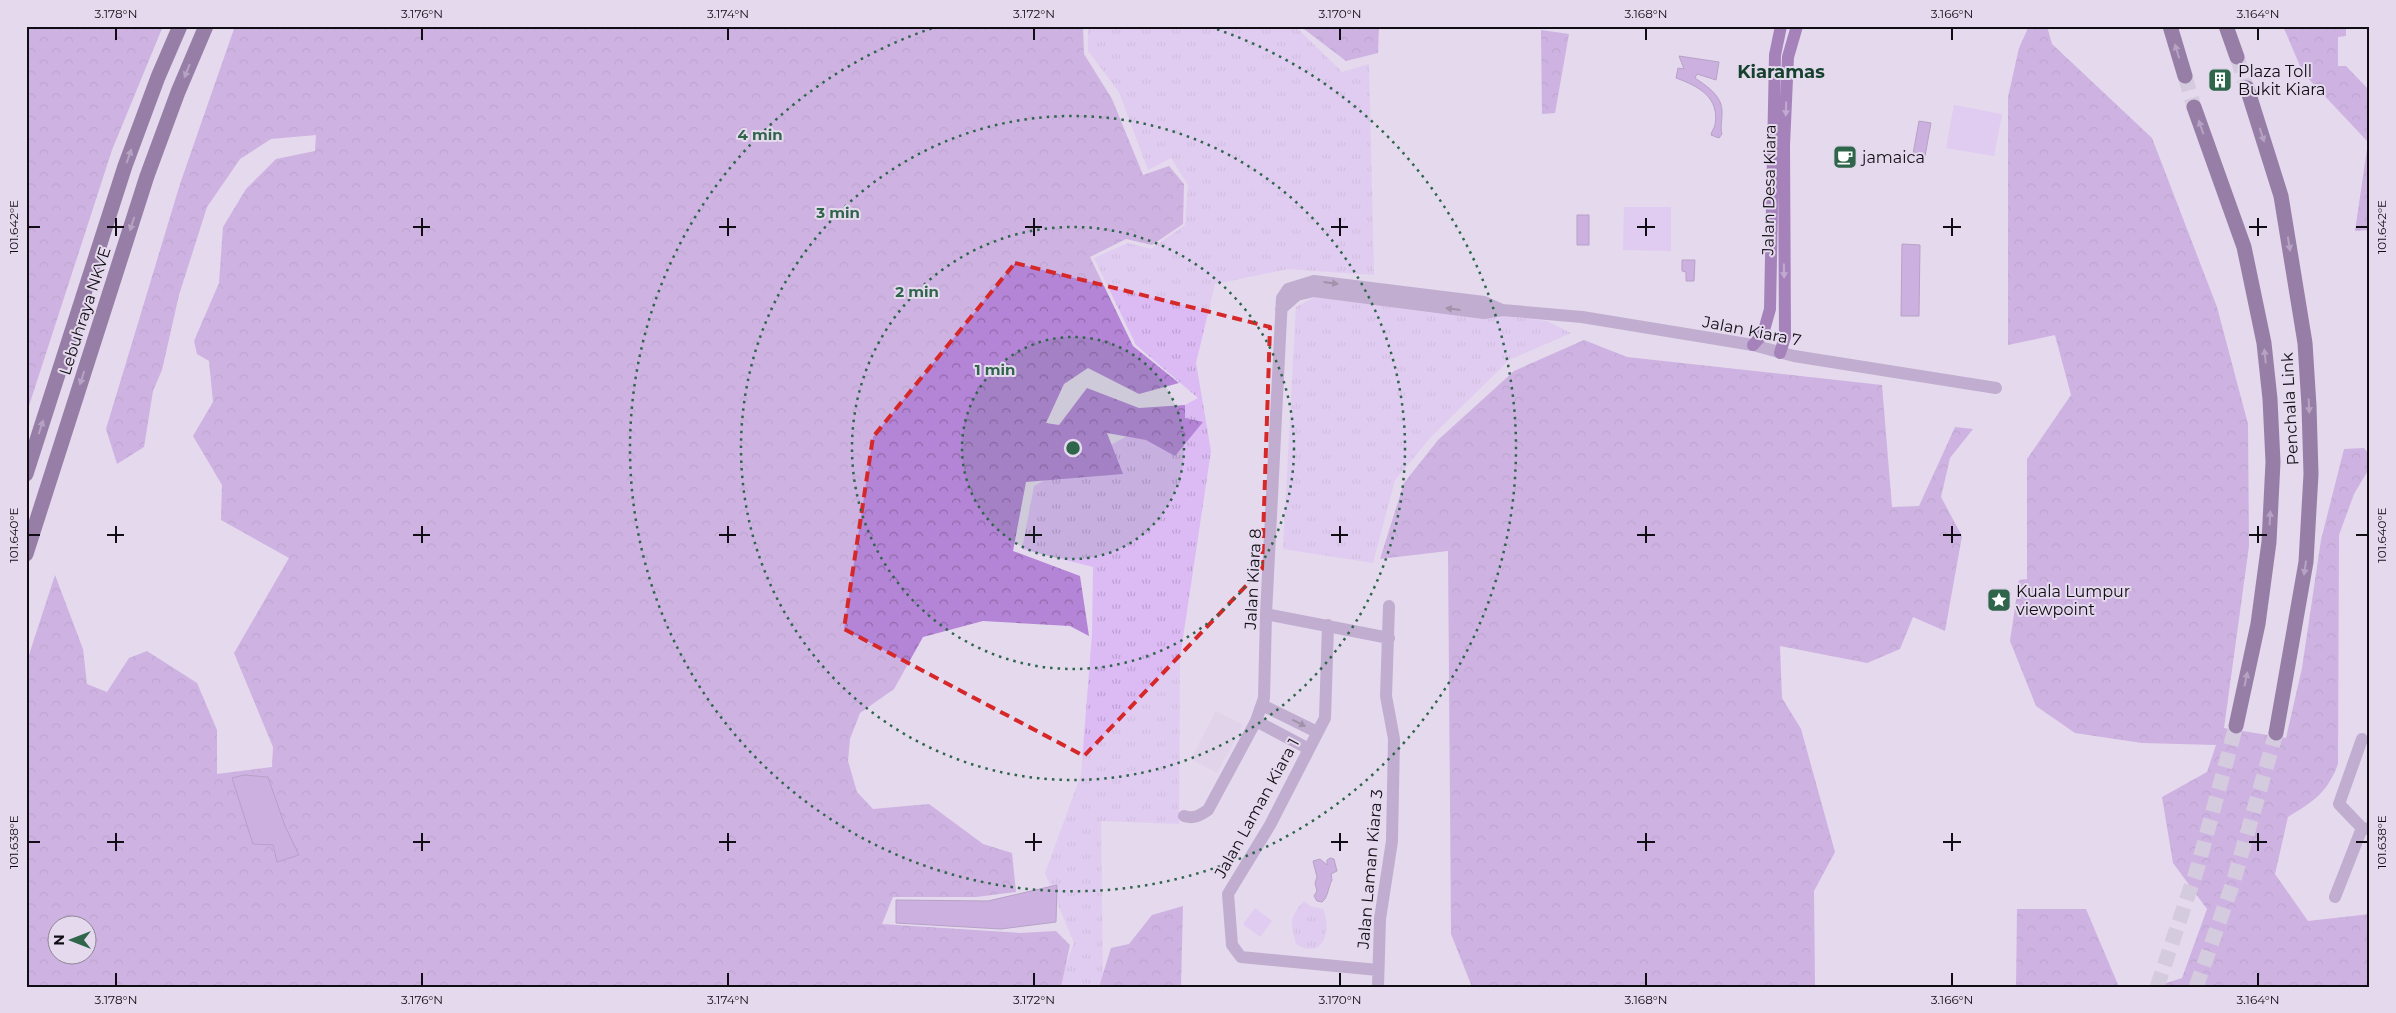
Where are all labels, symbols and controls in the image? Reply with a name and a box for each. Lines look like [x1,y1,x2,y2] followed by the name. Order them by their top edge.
[95,6,137,21] text: 3.178°N
[401,6,443,21] text: 3.176°N
[707,6,749,21] text: 3.174°N
[1013,6,1055,21] text: 3.172°N
[1318,6,1362,21] text: 3.170°N
[1624,6,1668,21] text: 3.168°N
[1931,6,1973,21] text: 3.166°N
[2236,6,2280,21] text: 3.164°N
[2173,43,2181,58] one-way arrow
[1737,61,1825,83] district label: Kiaramas
[2238,62,2326,99] place label: Plaza Toll Bukit Kiara
[182,64,190,78] one-way arrow
[2207,67,2233,93] building icon: Plaza Toll Bukit Kiara
[1782,101,1790,117] one-way arrow
[2197,120,2204,135] one-way arrow
[1758,124,1780,257] street label: Jalan Desa Kiara
[737,125,783,144] text: 4 min
[2259,127,2266,142] one-way arrow
[1832,144,1858,170] cafe icon: jamaica
[125,148,133,163] one-way arrow
[1860,148,1925,167] place label: jamaica
[6,200,21,254] text: 101.642°E
[2374,200,2389,254] text: 101.642°E
[815,203,860,222] text: 3 min
[128,217,136,232] one-way arrow
[2285,237,2293,253] one-way arrow
[55,245,115,377] street label: Lebuhraya NKVE
[1780,263,1788,279] one-way arrow
[1323,279,1339,287] one-way arrow
[895,282,939,301] text: 2 min
[1445,305,1461,313] one-way arrow
[1700,312,1803,350] street label: Jalan Kiara 7
[2261,348,2269,364] one-way arrow
[2278,352,2302,466] street label: Penchala Link
[975,360,1015,379] text: 1 min
[77,371,85,386] one-way arrow
[2305,398,2313,414] one-way arrow
[38,420,45,435] one-way arrow
[1064,439,1082,457] centre of rings
[6,507,21,563] text: 101.640°E
[2374,507,2389,563] text: 101.640°E
[2267,510,2275,526] one-way arrow
[1241,528,1265,631] street label: Jalan Kiara 8
[2301,560,2309,576] one-way arrow
[2016,582,2130,619] place label: Kuala Lumpur viewpoint
[1986,587,2012,613] place icon: Kuala Lumpur viewpoint
[2243,670,2251,686] one-way arrow
[1292,719,1306,727] one-way arrow
[1210,735,1303,882] street label: Jalan Laman Kiara 1
[1353,788,1386,951] street label: Jalan Laman Kiara 3
[6,815,21,869] text: 101.638°E
[2374,815,2389,869] text: 101.638°E
[48,916,98,966] north arrow
[50,934,68,946] text: N
[95,992,137,1007] text: 3.178°N
[401,992,443,1007] text: 3.176°N
[707,992,749,1007] text: 3.174°N
[1013,992,1055,1007] text: 3.172°N
[1318,992,1362,1007] text: 3.170°N
[1624,992,1668,1007] text: 3.168°N
[1931,992,1973,1007] text: 3.166°N
[2236,992,2280,1007] text: 3.164°N

